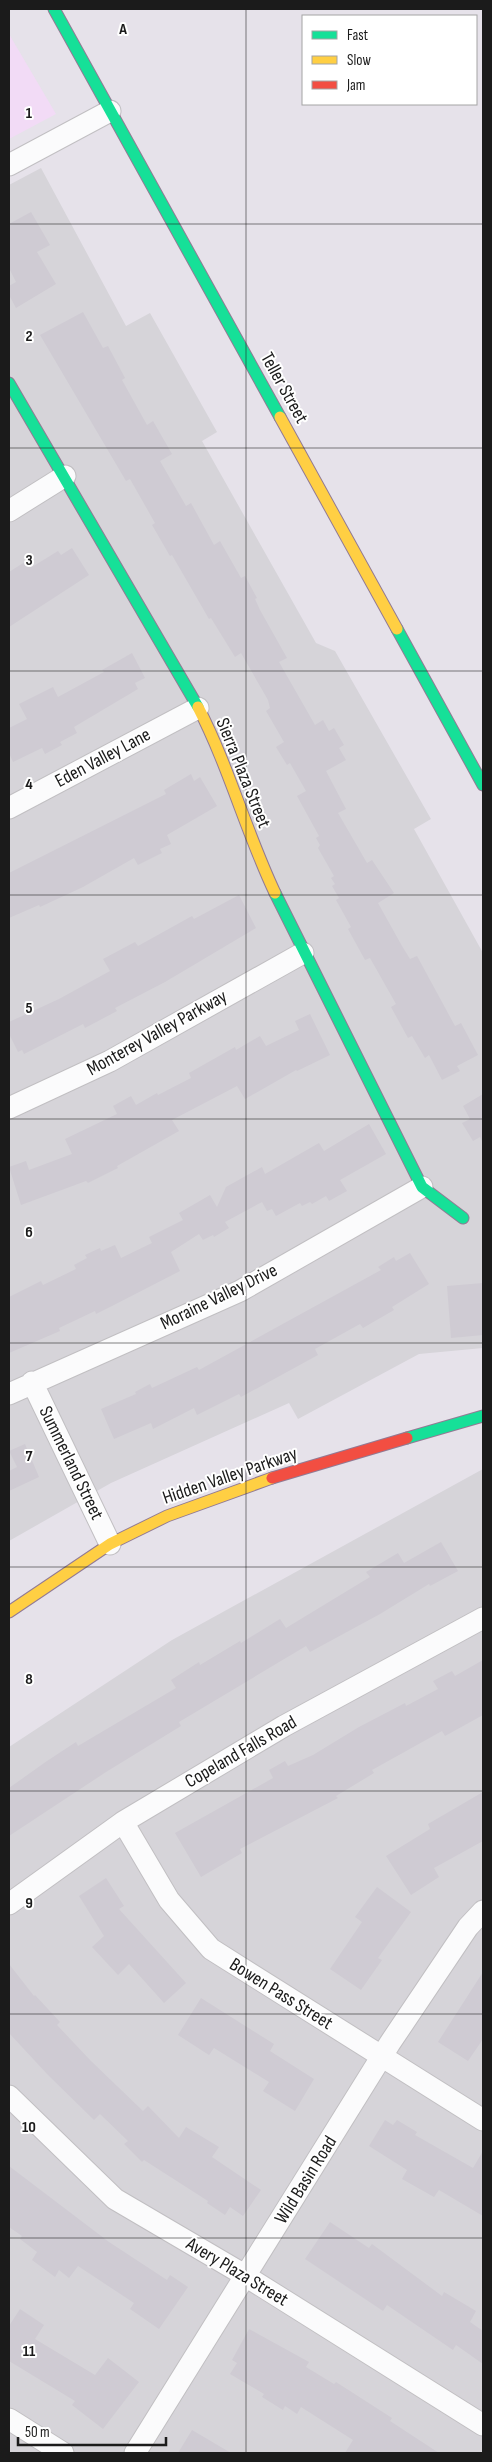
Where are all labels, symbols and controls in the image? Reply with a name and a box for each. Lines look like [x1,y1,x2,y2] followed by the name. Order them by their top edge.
[302,15,477,105] legend
[118,20,127,39] text: A
[347,26,369,45] text: Fast
[347,51,371,70] text: Slow
[346,76,365,95] text: Jam
[26,104,33,123] text: 1
[25,327,33,346] text: 2
[255,349,313,428] street label: Teller Street
[25,551,33,570] text: 3
[211,715,276,831] street label: Sierra Plaza Street
[51,723,155,793] street label: Eden Valley Lane
[25,775,33,794] text: 4
[83,985,232,1081] street label: Monterey Valley Parkway
[25,999,33,1018] text: 5
[25,1223,33,1242] text: 6
[157,1259,281,1335] street label: Moraine Valley Drive
[34,1402,109,1524] street label: Summerland Street
[160,1442,301,1510] street label: Hidden Valley Parkway
[26,1447,33,1466] text: 7
[25,1670,33,1689] text: 8
[181,1711,301,1793] street label: Copeland Falls Road
[25,1894,33,1913] text: 9
[225,1953,337,2035] street label: Bowen Pass Street
[22,2118,36,2137] text: 10
[270,2132,342,2228] street label: Wild Basin Road
[181,2232,292,2312] street label: Avery Plaza Street
[23,2342,36,2361] text: 11
[18,2414,165,2446] scale bar
[25,2423,50,2442] text: 50 m

